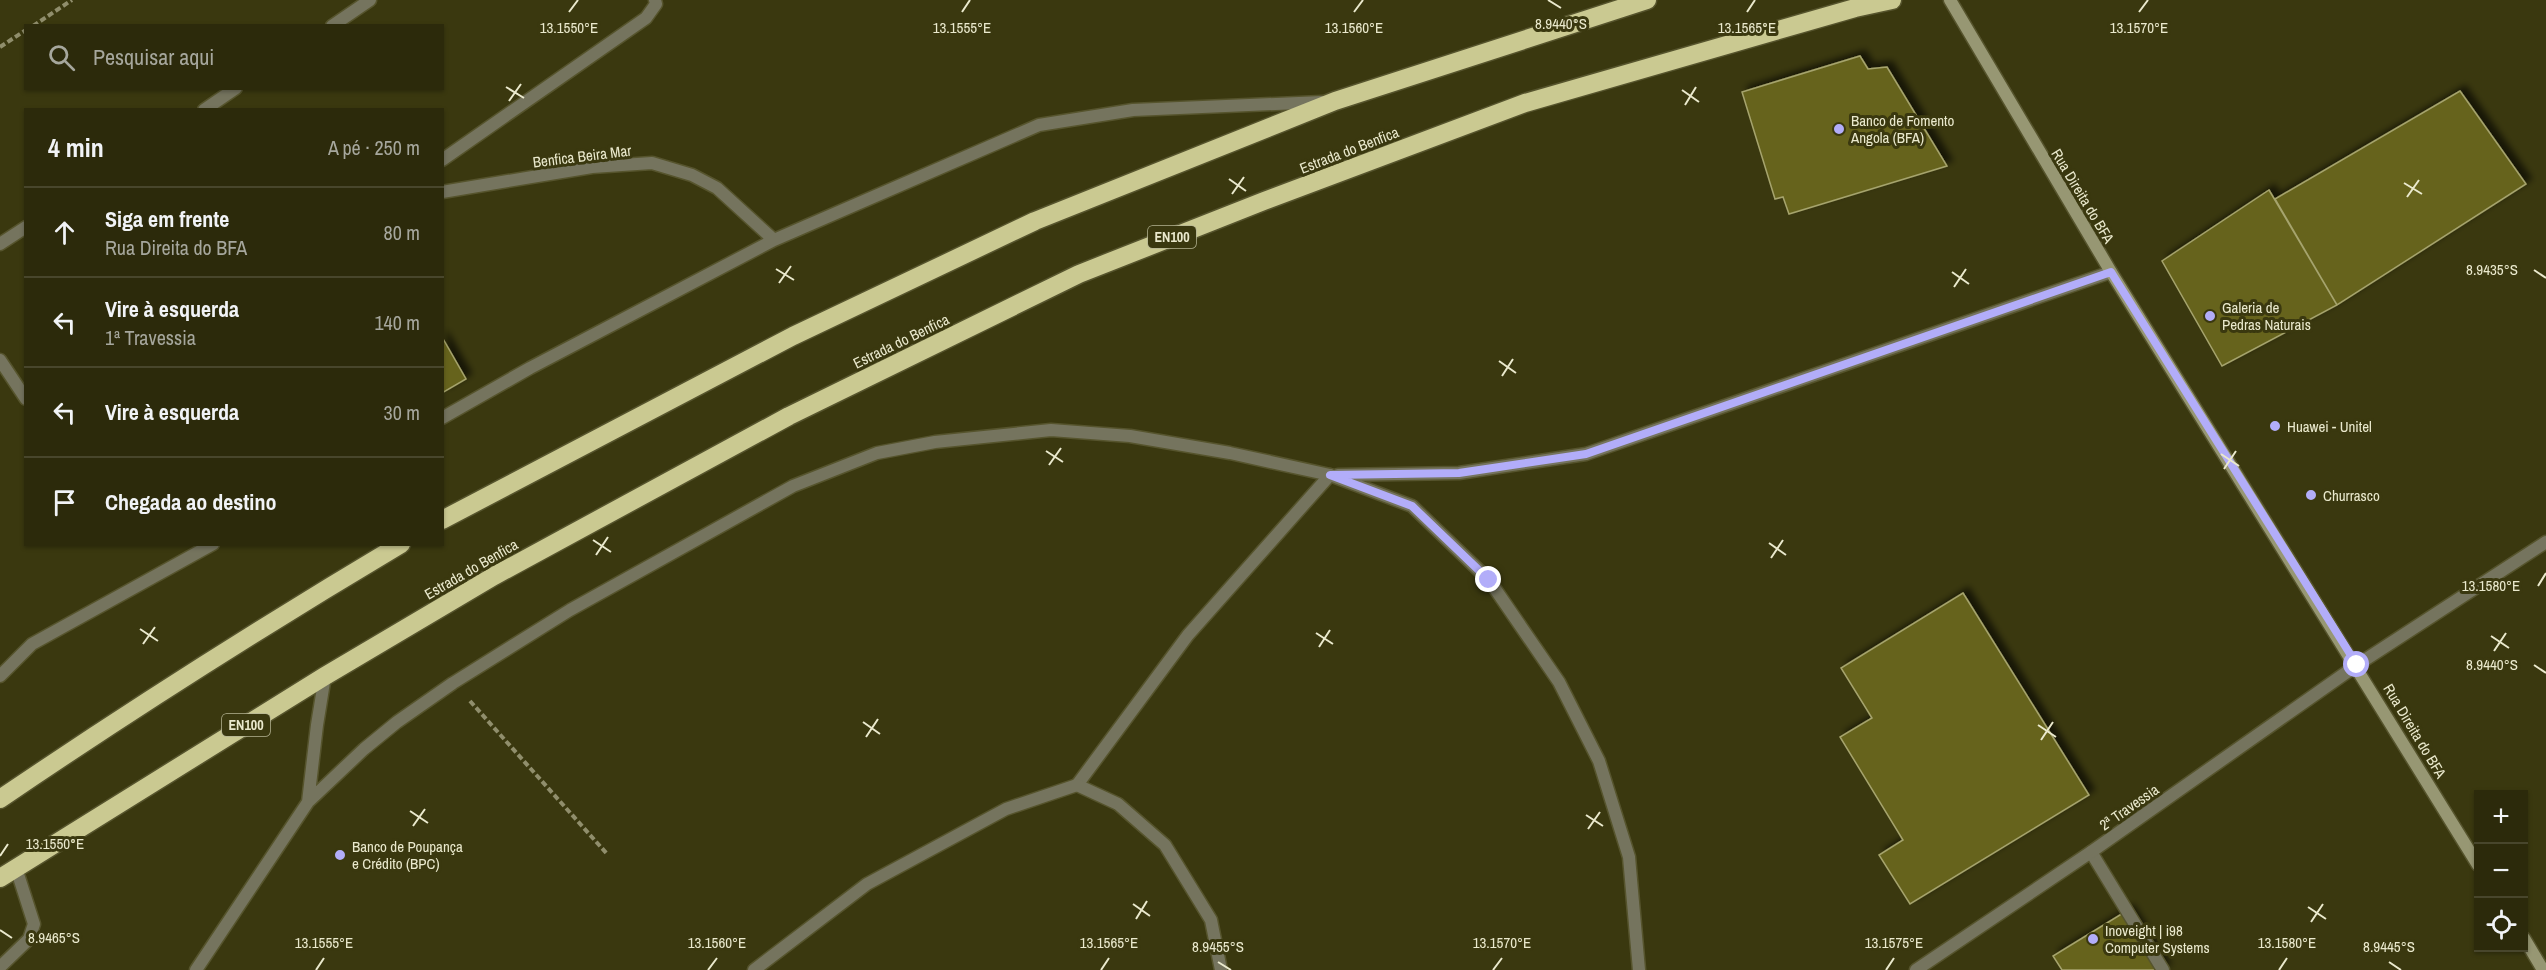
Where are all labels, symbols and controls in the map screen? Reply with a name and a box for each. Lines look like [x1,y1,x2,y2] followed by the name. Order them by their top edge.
[1535,13,1587,34] text: 8.9440°S
[540,17,598,38] text: 13.1550°E
[933,17,991,38] text: 13.1555°E
[1325,17,1383,38] text: 13.1560°E
[1718,17,1776,38] text: 13.1565°E
[2110,17,2168,38] text: 13.1570°E
[24,24,444,90] search box
[45,41,78,74] icon: search
[93,42,214,72] text: Pesquisar aqui
[1850,110,1954,148] place label: Banco de Fomento Angola (BFA)
[1296,121,1402,179] street label: Estrada do Benfica
[1832,122,1846,136] marker: Banco de Fomento Angola (BFA)
[48,130,104,165] text: 4 min
[328,134,420,161] text: A pé · 250 m
[532,140,632,172] street label: Benfica Beira Mar
[2047,145,2120,248] street label: Rua Direita do BFA
[105,204,229,234] text: Siga em frente
[48,216,81,249] icon: ahead
[384,219,420,246] text: 80 m
[1148,226,1196,248] road number: EN100
[105,234,247,261] text: Rua Direita do BFA
[2466,259,2518,280] text: 8.9435°S
[105,294,239,324] text: Vire à esquerda
[2222,297,2311,335] place label: Galeria de Pedras Naturais
[48,306,81,339] icon: left
[374,309,420,336] text: 140 m
[849,309,953,373] street label: Estrada do Benfica
[2203,309,2217,323] marker: Galeria de Pedras Naturais
[105,324,196,351] text: 1ª Travessia
[48,396,81,429] icon: left
[105,397,239,427] text: Vire à esquerda
[384,399,420,426] text: 30 m
[2287,416,2372,437] place label: Huawei - Unitel
[2268,419,2282,433] marker: Huawei - Unitel
[2323,485,2380,506] place label: Churrasco
[48,486,81,519] icon: arrive
[105,487,276,517] text: Chegada ao destino
[2304,488,2318,502] marker: Churrasco
[420,534,522,604] street label: Estrada do Benfica
[1475,566,1501,592] route end
[2462,575,2520,596] text: 13.1580°E
[2343,651,2369,677] route start
[2466,654,2518,675] text: 8.9440°S
[2379,680,2452,783] street label: Rua Direita do BFA
[222,714,270,736] road number: EN100
[2095,779,2163,835] street label: 2ª Travessia
[2474,790,2528,952] map controls
[2474,790,2528,844] button: +
[26,833,84,854] text: 13.1550°E
[352,836,463,874] place label: Banco de Poupança e Crédito (BPC)
[2474,844,2528,898] button: −
[333,848,347,862] marker: Banco de Poupança e Crédito (BPC)
[2474,898,2528,952] button: locate
[2105,920,2210,958] place label: Inoveight | i98 Computer Systems
[28,927,80,948] text: 8.9465°S
[295,932,353,953] text: 13.1555°E
[688,932,746,953] text: 13.1560°E
[1080,932,1138,953] text: 13.1565°E
[1473,932,1531,953] text: 13.1570°E
[1865,932,1923,953] text: 13.1575°E
[2086,932,2100,946] marker: Inoveight | i98 Computer Systems
[2258,932,2316,953] text: 13.1580°E
[1192,936,1244,957] text: 8.9455°S
[2363,936,2415,957] text: 8.9445°S

